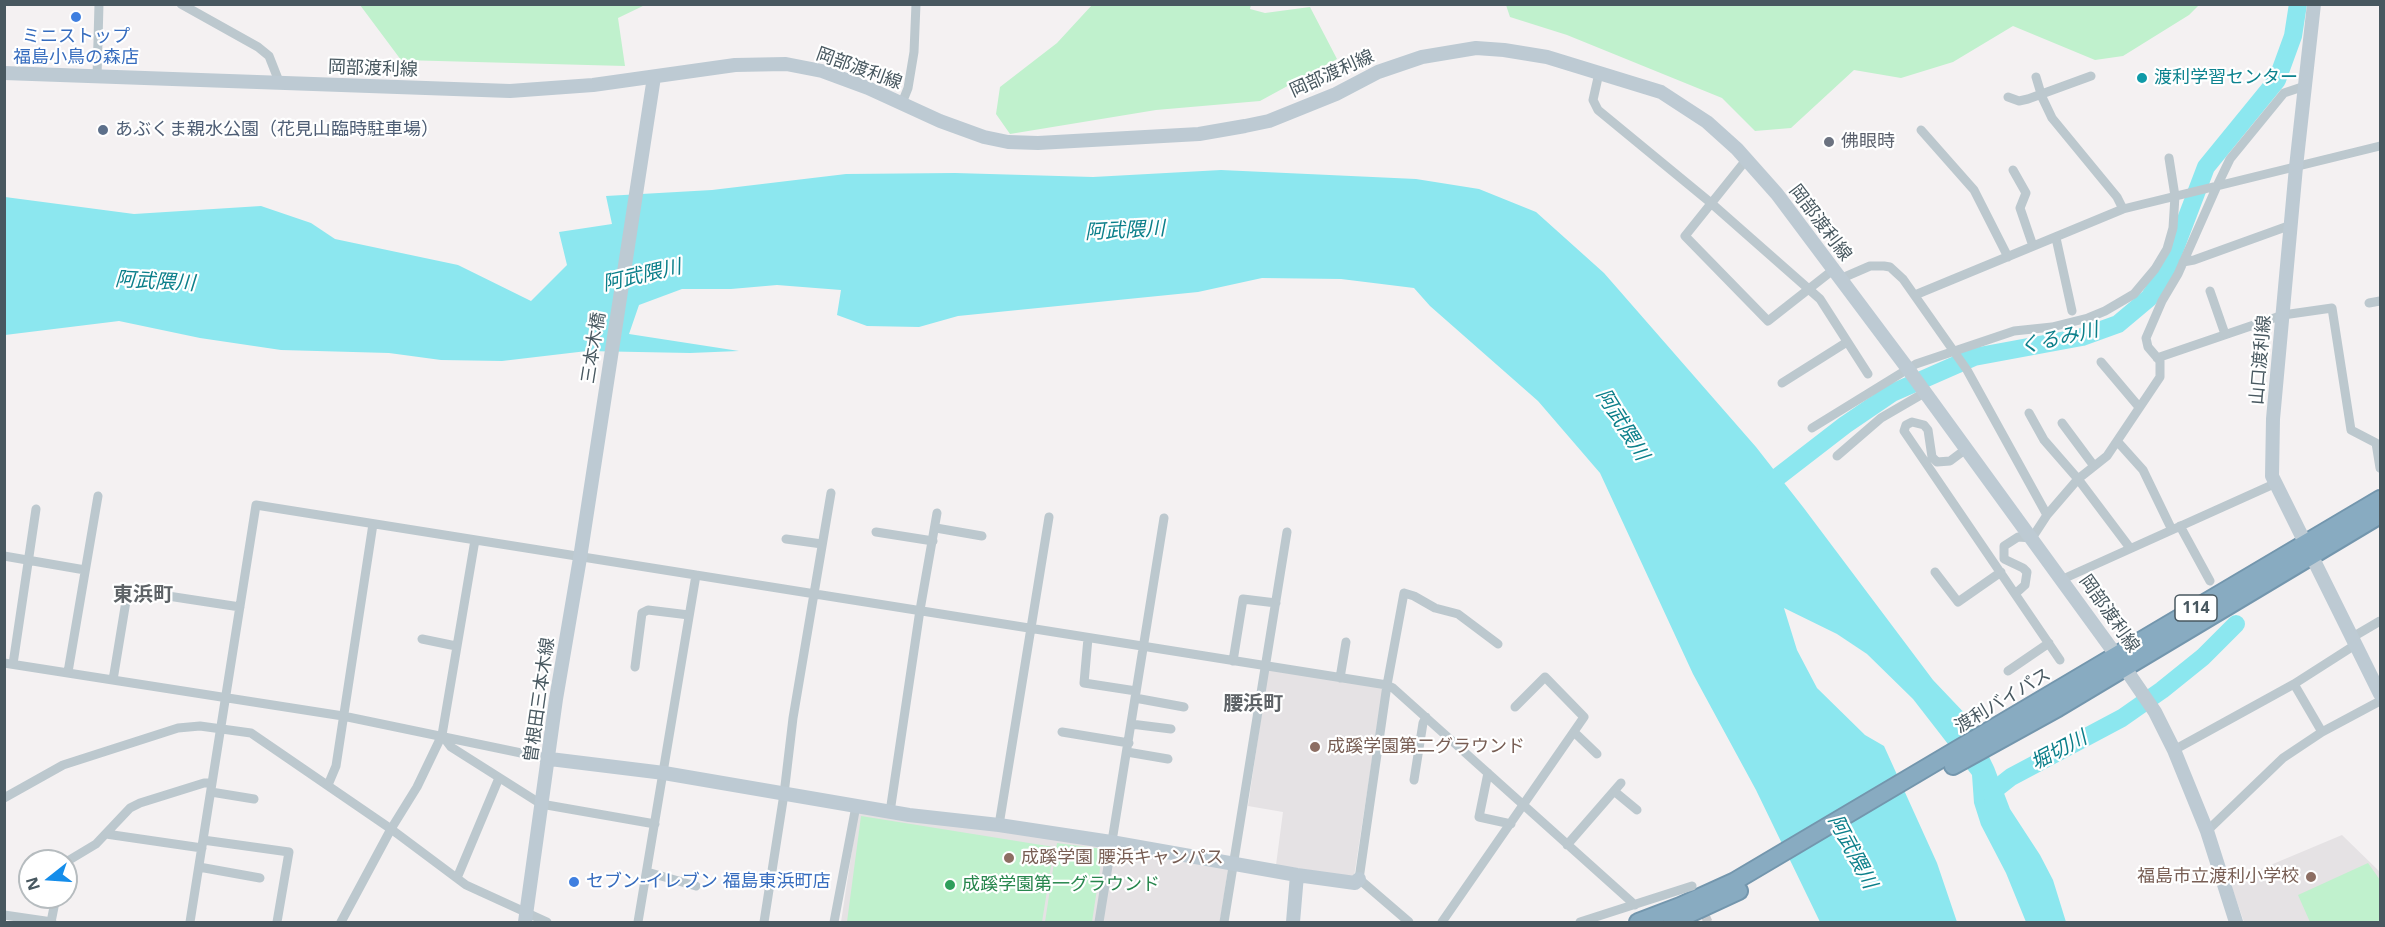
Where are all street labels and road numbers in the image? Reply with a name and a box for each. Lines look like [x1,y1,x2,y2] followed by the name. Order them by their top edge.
[813,43,905,95] street label: 岡部渡利線
[1286,46,1378,102] street label: 岡部渡利線
[328,57,418,81] street label: 岡部渡利線
[1784,181,1856,265] street label: 岡部渡利線
[578,311,610,385] street label: 三本木橋
[2246,314,2276,406] street label: 山口渡利線
[2074,571,2144,657] street label: 岡部渡利線
[2175,595,2217,621] road number: 114
[521,636,559,764] street label: 曽根田三本木線
[1951,664,2055,738] street label: 渡利バイパス

